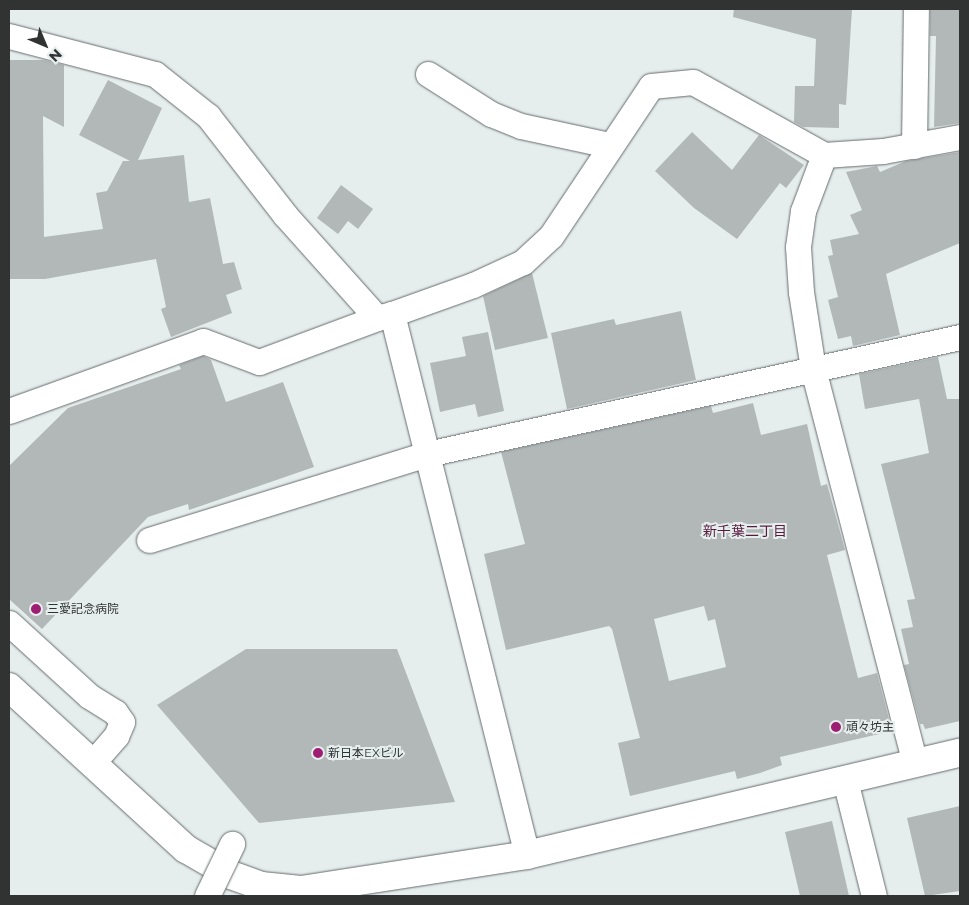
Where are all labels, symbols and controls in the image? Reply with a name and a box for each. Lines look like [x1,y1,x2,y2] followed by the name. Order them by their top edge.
[20,20,70,70] north arrow
[45,45,66,66] text: N
[703,523,787,539] district label: 新千葉二丁目
[29,602,43,616] marker: 三愛記念病院
[47,602,119,616] place label: 三愛記念病院
[846,720,894,734] place label: 頑々坊主
[830,721,842,733] marker: 頑々坊主
[328,746,404,760] place label: 新日本EXビル
[312,747,324,759] marker: 新日本EXビル

